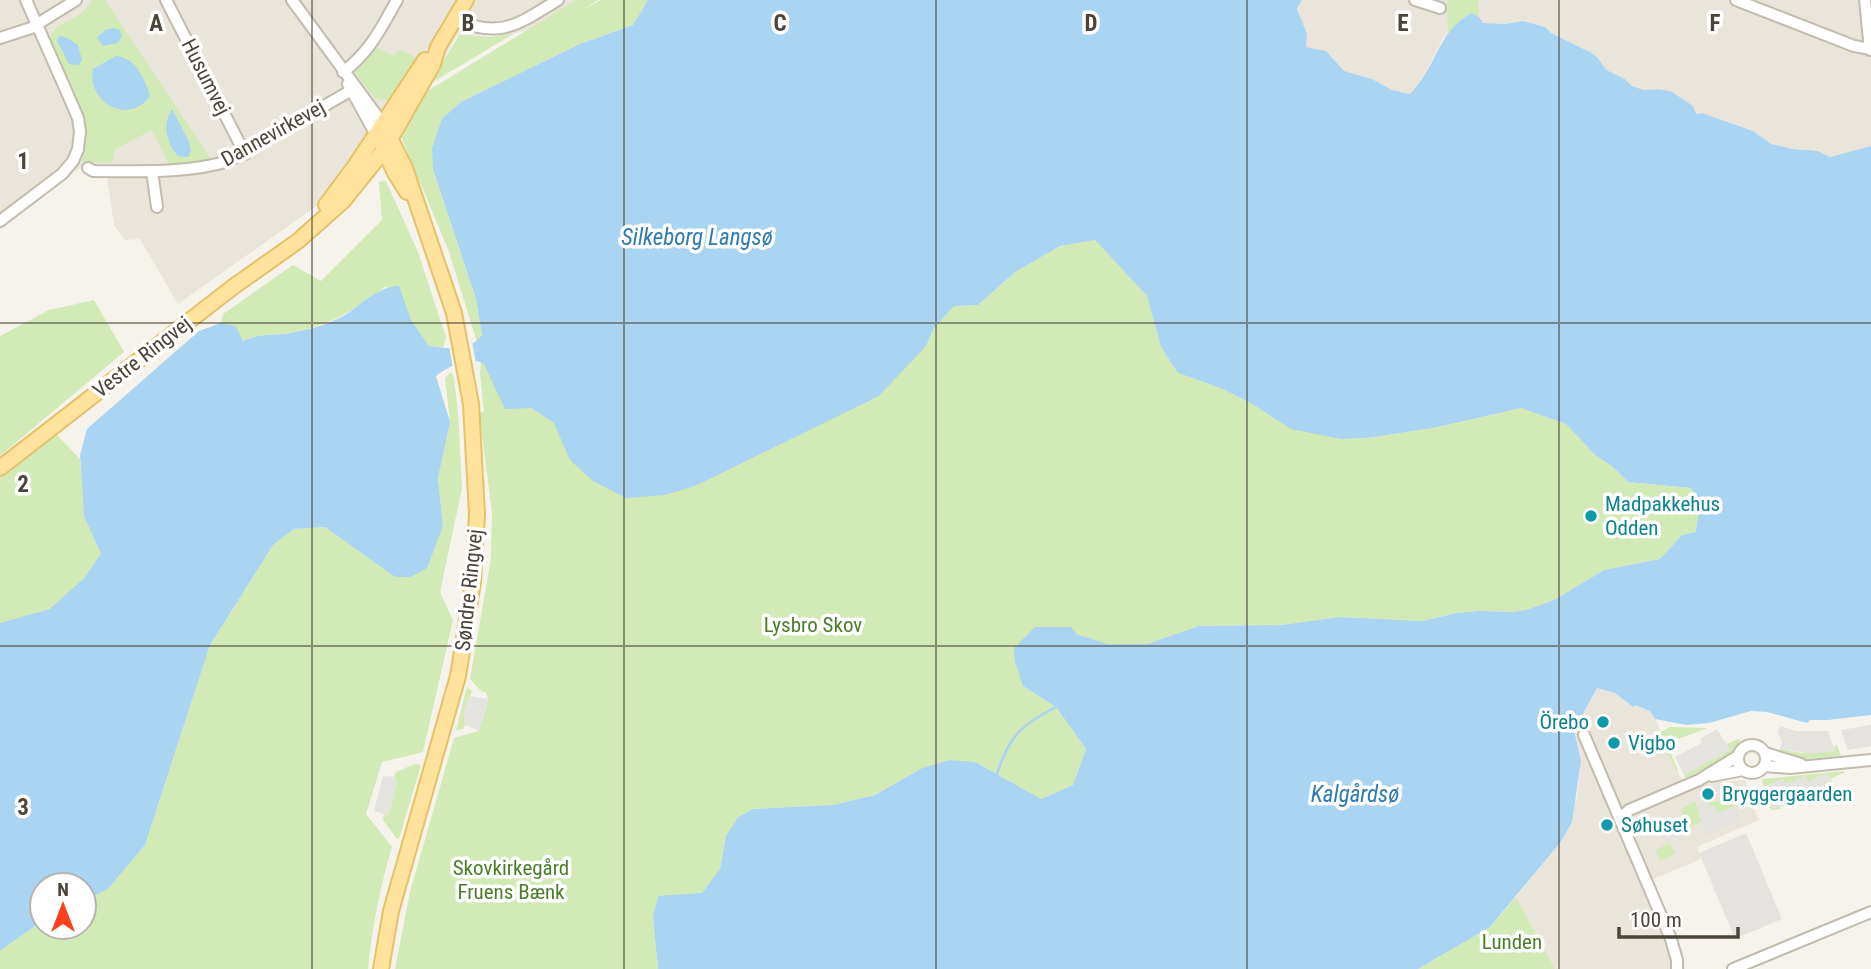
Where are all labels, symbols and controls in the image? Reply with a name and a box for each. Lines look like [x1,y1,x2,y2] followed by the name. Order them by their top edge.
[149,10,163,37] text: A
[462,10,474,37] text: B
[773,10,787,37] text: C
[1085,10,1098,37] text: D
[1397,10,1409,37] text: E
[1710,10,1721,37] text: F
[177,35,235,119] street label: Husumvej
[217,95,329,171] street label: Dannevirkevej
[17,148,29,175] text: 1
[621,224,773,251] water label: Silkeborg Langsø
[88,311,196,403] street label: Vestre Ringvej
[17,471,29,498] text: 2
[1605,492,1720,540] place label: Madpakkehus Odden
[1583,508,1599,524] marker: Madpakkehus Odden
[451,528,487,652] street label: Søndre Ringvej
[764,613,862,637] park label: Lysbro Skov
[1539,710,1589,734] place label: Örebo
[1595,714,1611,730] marker: Örebo
[1628,731,1676,755] place label: Vigbo
[1606,735,1622,751] marker: Vigbo
[1311,781,1399,808] water label: Kalgårdsø
[1722,782,1853,806] place label: Bryggergaarden
[1700,786,1716,802] marker: Bryggergaarden
[17,794,29,821] text: 3
[1621,813,1688,837] place label: Søhuset
[1599,817,1615,833] marker: Søhuset
[453,856,569,904] park label: Skovkirkegård Fruens Bænk
[28,871,98,941] north arrow
[57,878,69,901] text: N
[1619,895,1738,939] scale bar
[1630,908,1682,932] text: 100 m
[1482,930,1542,954] park label: Lunden

